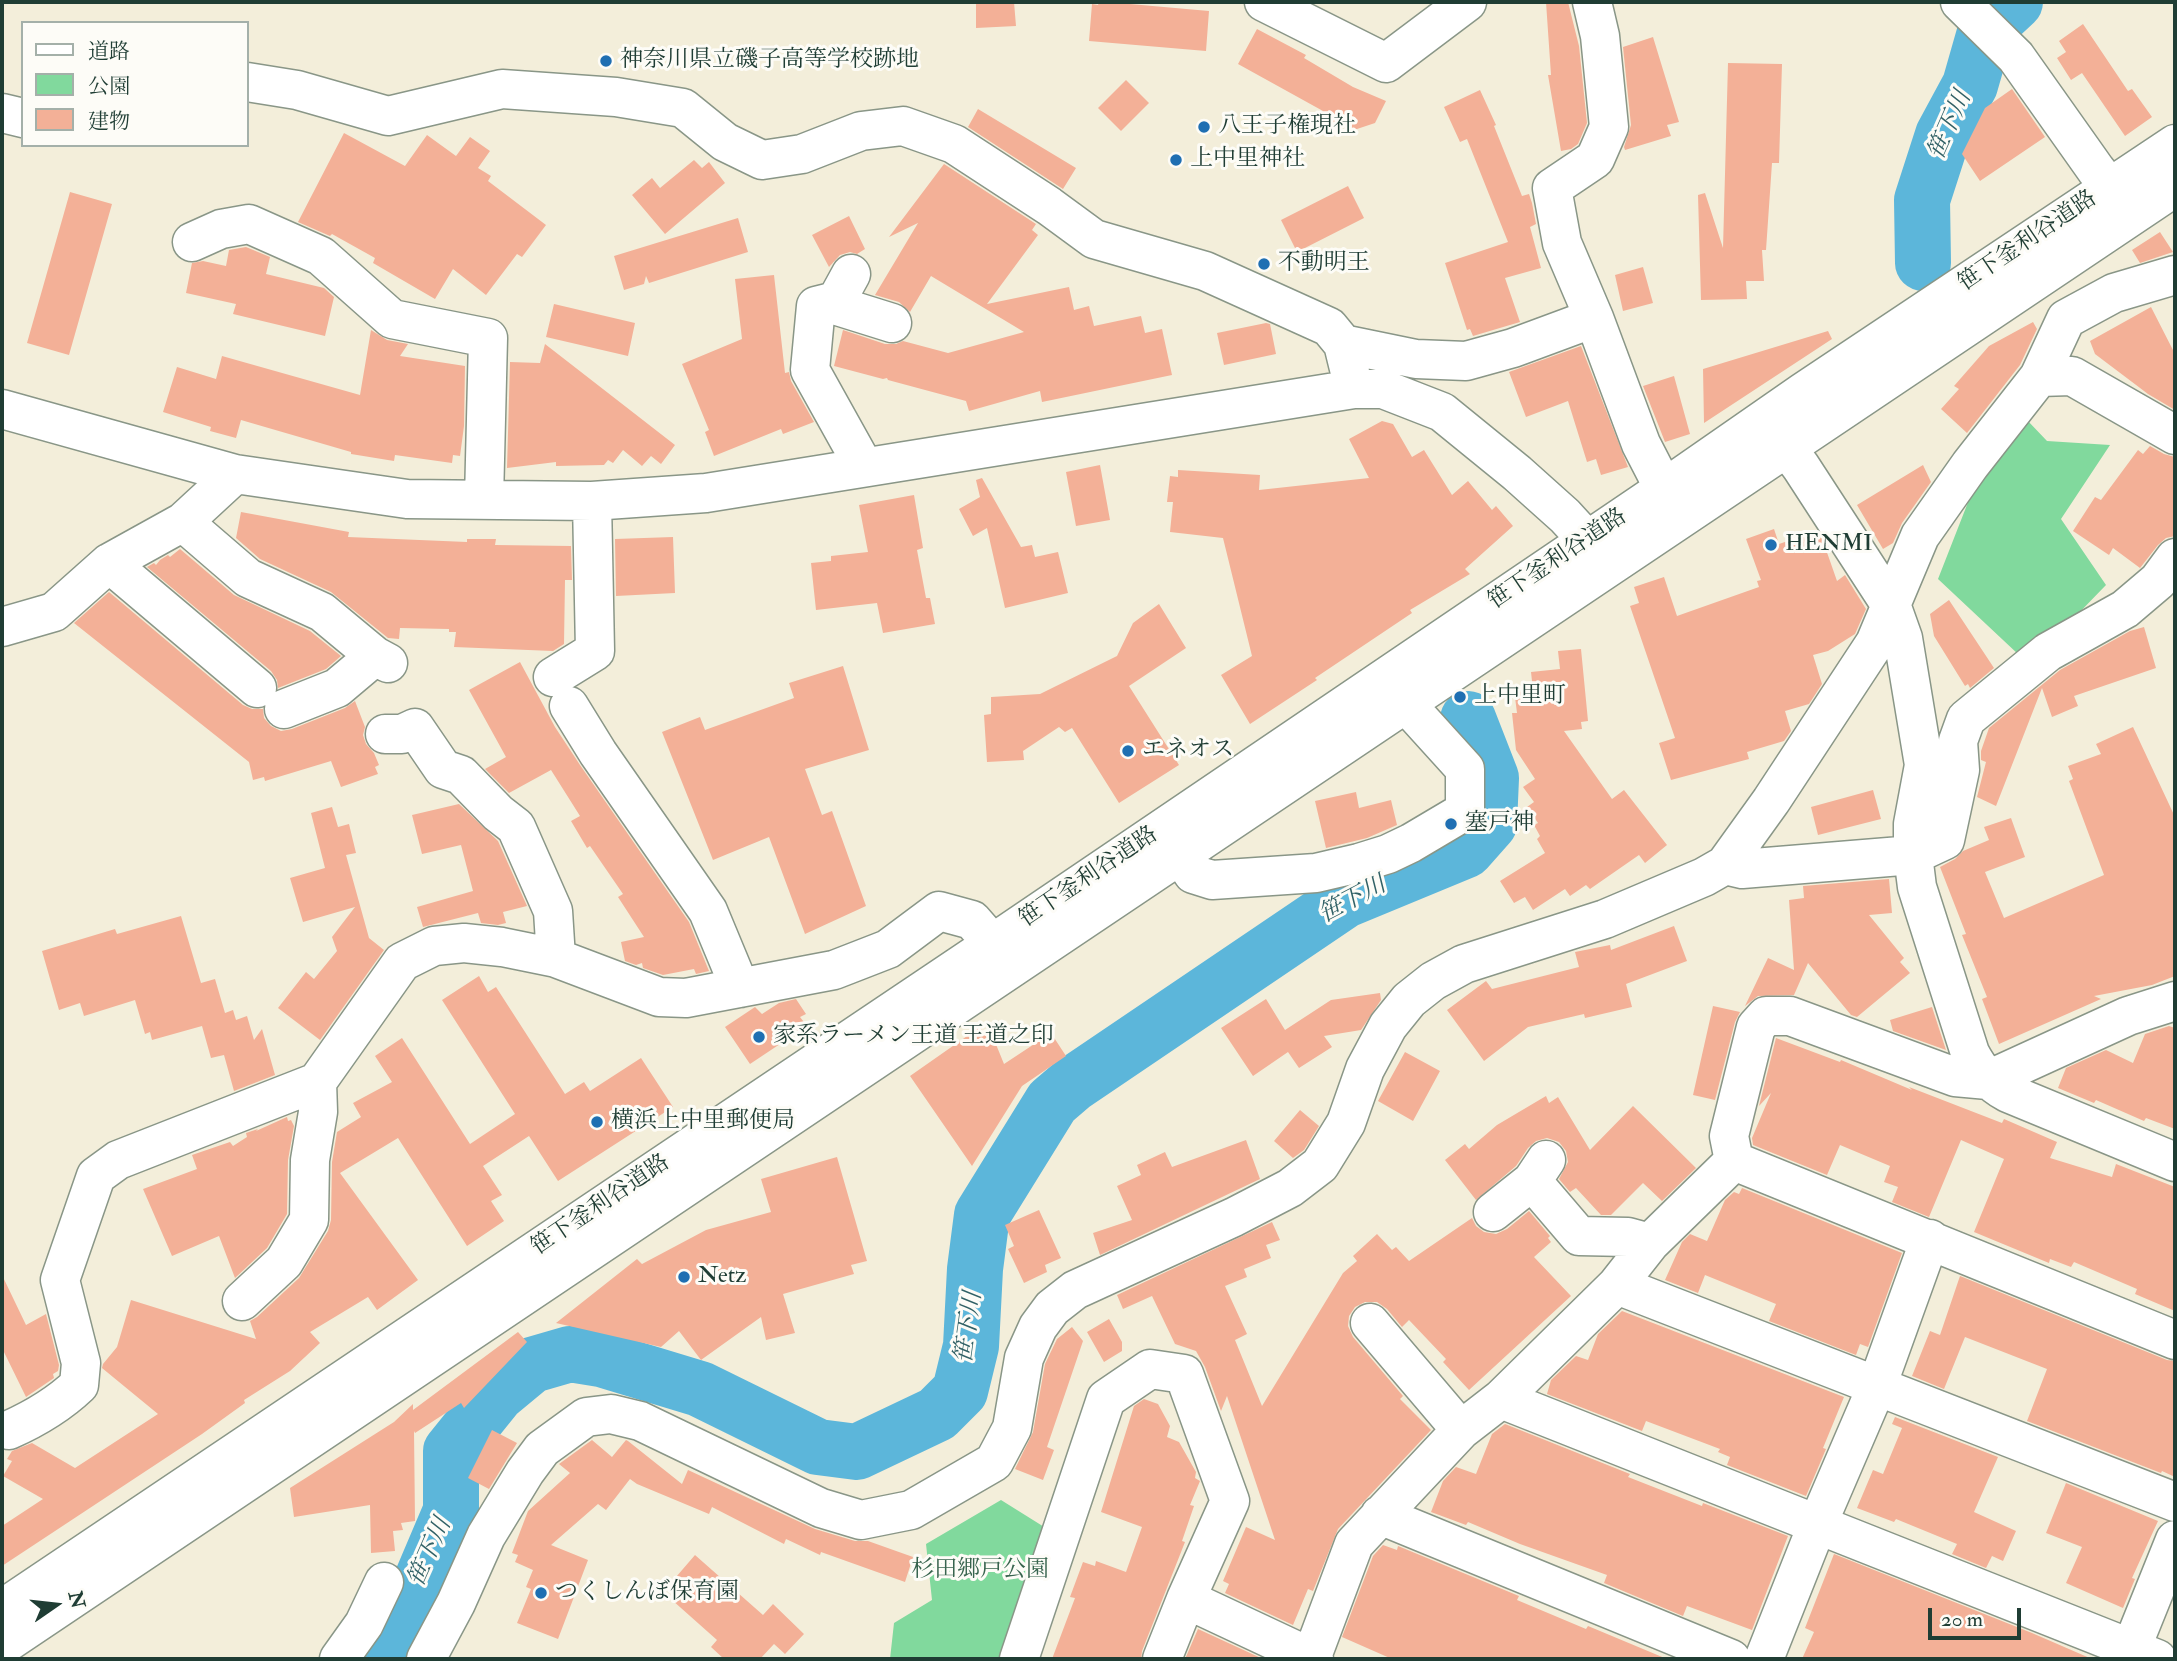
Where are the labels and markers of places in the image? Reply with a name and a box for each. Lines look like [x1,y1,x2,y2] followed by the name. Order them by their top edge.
[620,47,919,75] place label: 神奈川県立磯子高等学校跡地
[598,53,614,69] marker: 神奈川県立磯子高等学校跡地
[1218,113,1356,141] place label: 八王子権現社
[1196,119,1212,135] marker: 八王子権現社
[1190,146,1305,174] place label: 上中里神社
[1168,152,1184,168] marker: 上中里神社
[1278,250,1370,278] place label: 不動明王
[1256,256,1272,272] marker: 不動明王
[1785,531,1873,559] place label: HENMI
[1763,537,1779,553] marker: HENMI
[1474,683,1566,711] place label: 上中里町
[1452,689,1468,705] marker: 上中里町
[1142,737,1234,765] place label: エネオス
[1120,743,1136,759] marker: エネオス
[1465,810,1534,838] place label: 塞戸神
[1443,816,1459,832] marker: 塞戸神
[773,1023,1054,1051] place label: 家系ラーメン王道 王道之印
[751,1029,767,1045] marker: 家系ラーメン王道 王道之印
[611,1108,795,1136] place label: 横浜上中里郵便局
[589,1114,605,1130] marker: 横浜上中里郵便局
[698,1263,746,1291] place label: Netz
[676,1269,692,1285] marker: Netz
[555,1579,739,1607] place label: つくしんぼ保育園
[533,1585,549,1601] marker: つくしんぼ保育園

